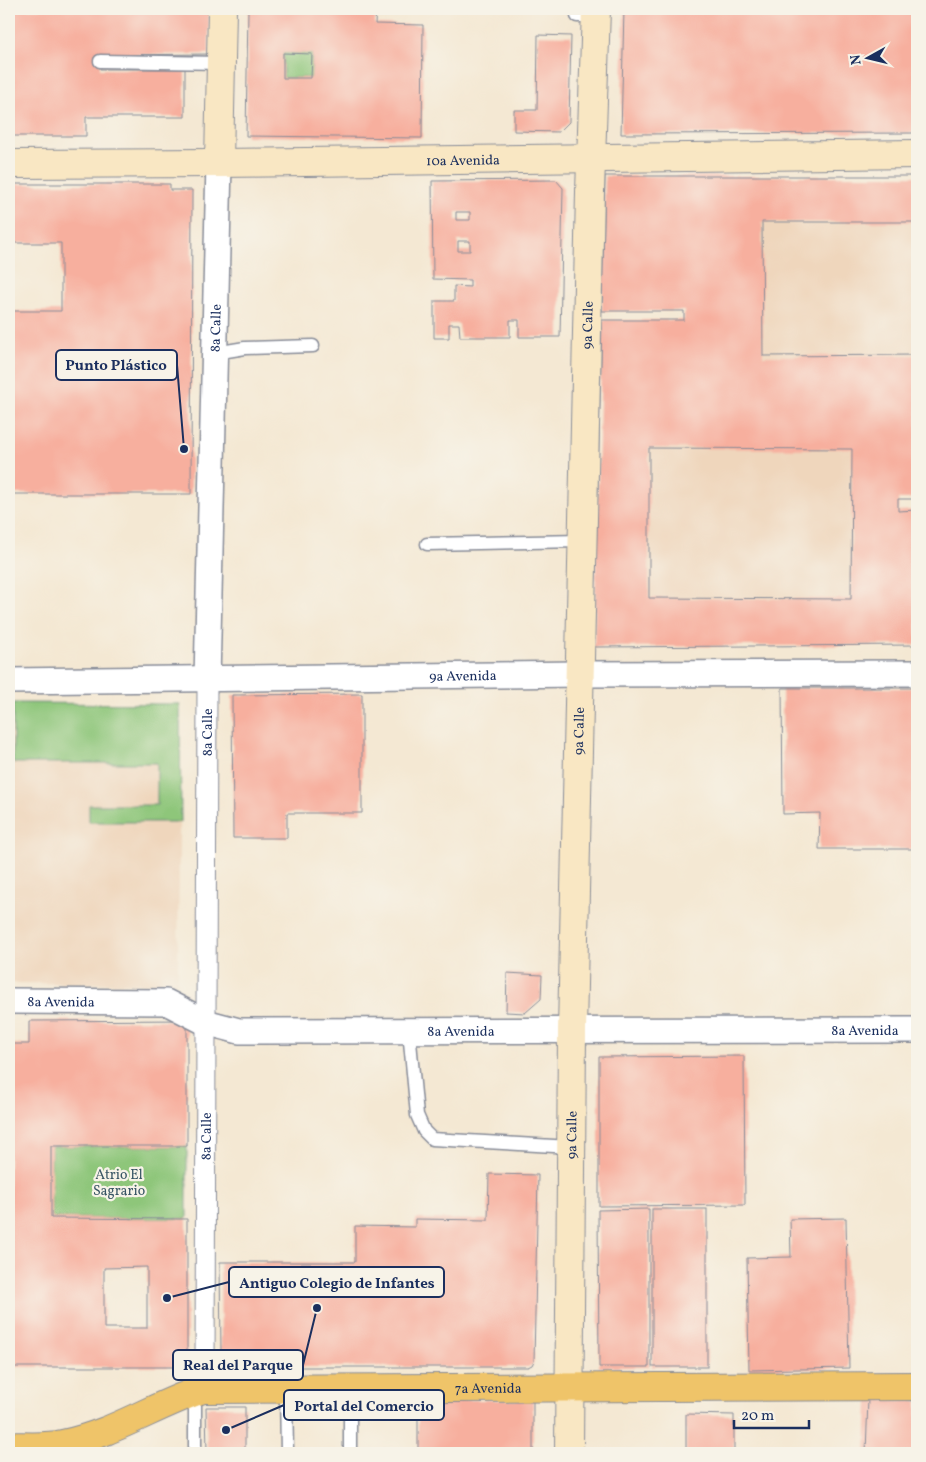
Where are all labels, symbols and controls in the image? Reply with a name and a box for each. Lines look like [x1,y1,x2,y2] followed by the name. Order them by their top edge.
[844,32,894,82] north arrow
[846,53,867,66] text: N
[426,151,500,171] street label: 10a Avenida
[579,301,599,350] street label: 9a Calle
[207,304,227,352] street label: 8a Calle
[56,350,177,380] callout: Punto Plástico
[65,356,167,377] text: Punto Plástico
[429,667,497,687] street label: 9a Avenida
[570,706,590,755] street label: 9a Calle
[199,708,218,756] street label: 8a Calle
[27,993,95,1013] street label: 8a Avenida
[831,1022,899,1041] street label: 8a Avenida
[427,1023,495,1042] street label: 8a Avenida
[563,1110,582,1159] street label: 9a Calle
[198,1112,217,1160] street label: 8a Calle
[93,1166,145,1201] park label: Atrio El Sagrario
[229,1267,444,1297] callout: Antiguo Colegio de Infantes
[239,1274,435,1295] text: Antiguo Colegio de Infantes
[173,1350,303,1380] callout: Real del Parque
[183,1356,293,1377] text: Real del Parque
[455,1380,522,1399] street label: 7a Avenida
[284,1390,444,1420] callout: Portal del Comercio
[294,1397,434,1418] text: Portal del Comercio
[734,1397,808,1429] scale bar
[741,1406,774,1427] text: 20 m

